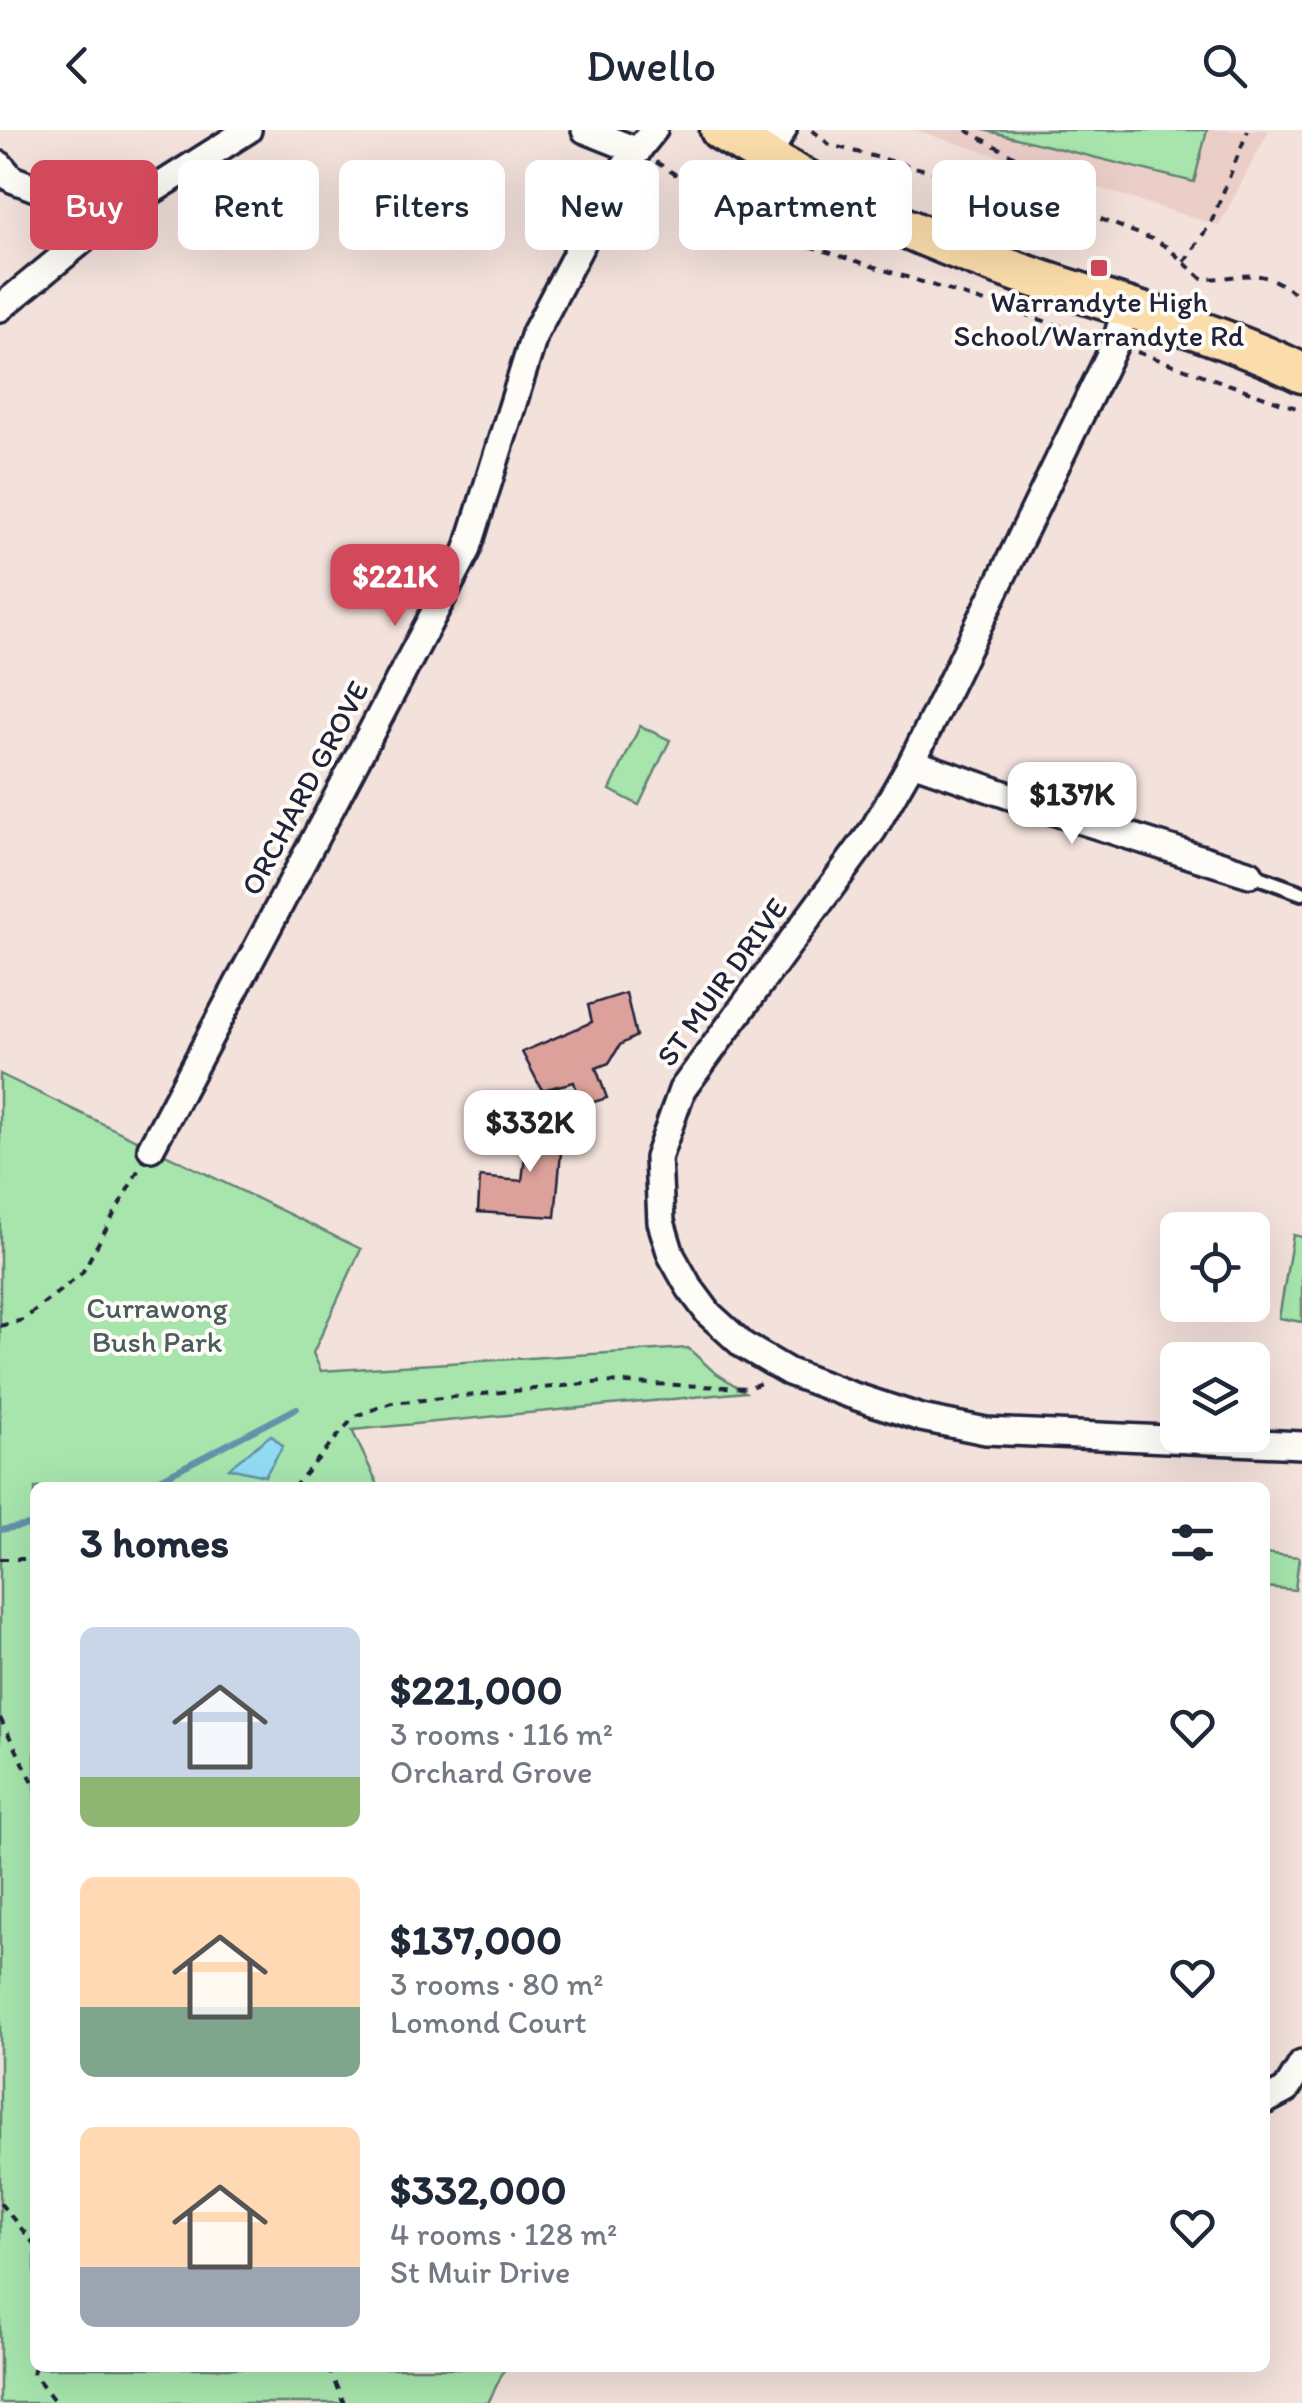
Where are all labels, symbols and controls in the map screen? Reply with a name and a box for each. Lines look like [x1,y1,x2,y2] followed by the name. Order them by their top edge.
[50,38,105,93] icon: back
[586,38,716,92] text: Dwello
[1197,38,1252,93] icon: search
[30,160,158,250] chip: Buy
[178,160,319,250] chip: Rent
[339,160,505,250] chip: Filters
[525,160,659,250] chip: New
[679,160,912,250] chip: Apartment
[932,160,1096,250] chip: House
[1088,257,1110,279] marker: Warrandyte High School/Warrandyte Rd
[954,283,1245,354] place label: Warrandyte High School/Warrandyte Rd
[325,544,465,629] pin: $221K
[352,557,438,595] text: $221K
[232,674,377,901] street label: ORCHARD GROVE
[1002,762,1142,847] pin: $137K
[1030,775,1114,813] text: $137K
[648,890,795,1073] street label: ST MUIR DRIVE
[460,1090,600,1175] pin: $332K
[486,1103,574,1141] text: $332K
[1160,1212,1270,1452] map controls
[1160,1212,1270,1322] button: locate
[86,1289,228,1360] park label: Currawong Bush Park
[1160,1342,1270,1452] button: layers
[1165,1515,1220,1570] icon: filters
[80,1517,229,1568] text: 3 homes
[390,1664,563,1715] text: $221,000
[160,1667,280,1787] icon: home
[1165,1700,1220,1755] icon: heart
[390,1715,613,1753] text: 3 rooms · 116 m²
[390,1753,592,1791] text: Orchard Grove
[390,1914,562,1965] text: $137,000
[160,1917,280,2037] icon: home
[1165,1950,1220,2005] icon: heart
[390,1965,604,2003] text: 3 rooms · 80 m²
[390,2003,587,2041] text: Lomond Court
[390,2164,567,2215] text: $332,000
[160,2167,280,2287] icon: home
[1165,2200,1220,2255] icon: heart
[390,2215,617,2253] text: 4 rooms · 128 m²
[390,2253,570,2291] text: St Muir Drive

